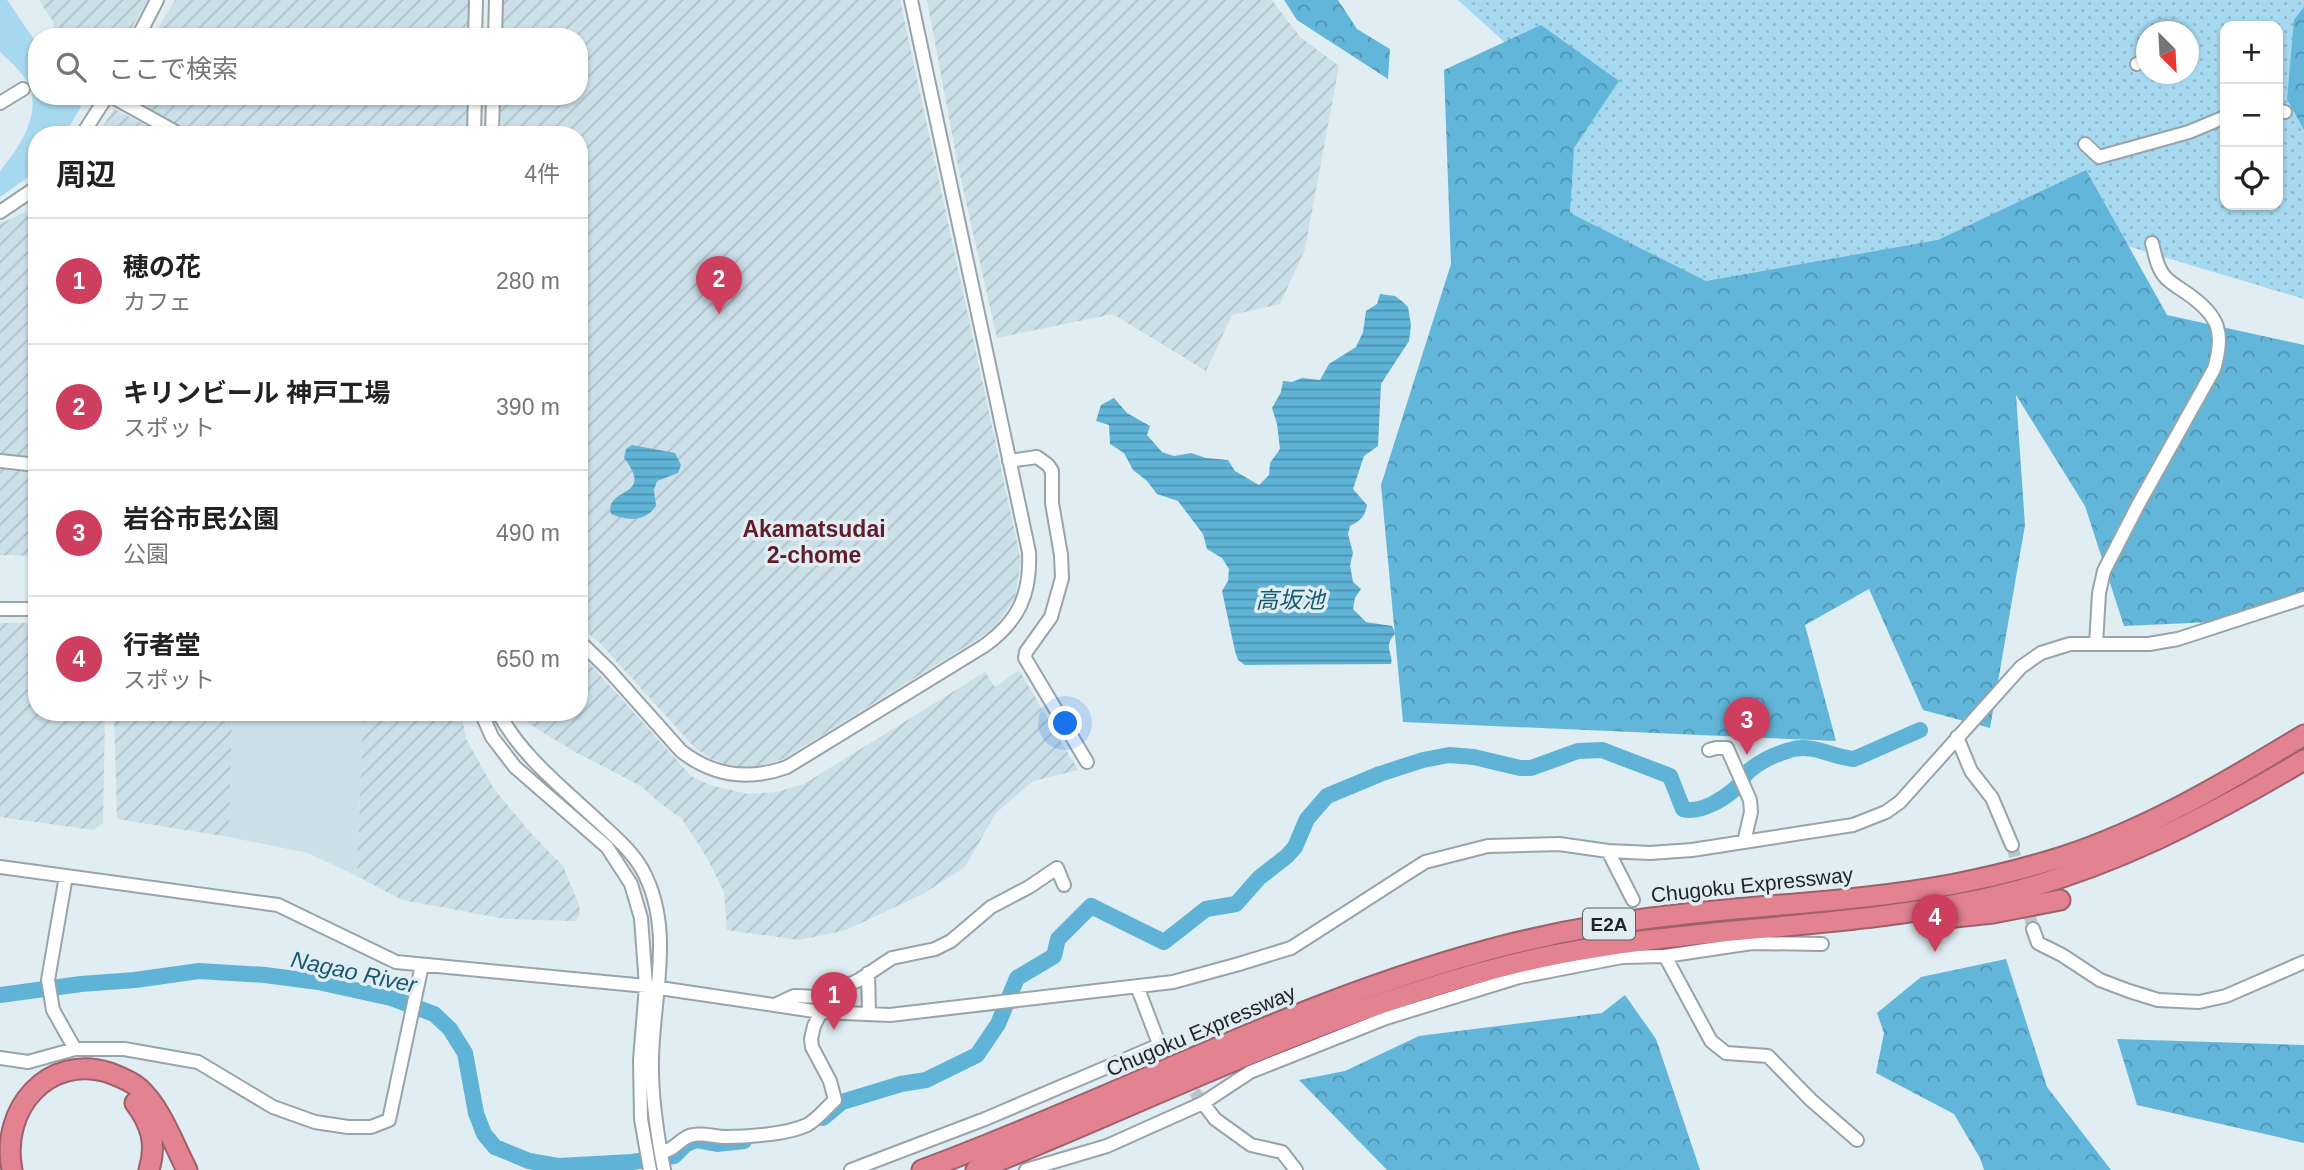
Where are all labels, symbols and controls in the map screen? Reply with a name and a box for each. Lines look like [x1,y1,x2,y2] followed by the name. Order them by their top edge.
[2136,21,2199,84] north arrow
[2220,21,2283,210] map controls
[2220,21,2283,84] button: +
[28,28,588,105] search box
[52,48,90,86] icon: search
[108,54,238,84] text: ここで検索
[2220,84,2283,147] button: −
[2220,147,2283,210] button: locate
[56,158,116,191] text: 周辺
[524,161,560,187] text: 4件
[123,252,201,282] text: 穂の花
[696,256,742,314] pin: 2
[73,268,85,294] text: 1
[496,268,560,294] text: 280 m
[123,289,192,315] text: カフェ
[123,378,390,408] text: キリンビール 神戸工場
[73,394,85,420] text: 2
[496,394,560,420] text: 390 m
[123,415,215,441] text: スポット
[123,504,279,534] text: 岩谷市民公園
[742,516,886,568] district label: Akamatsudai 2-chome
[73,520,85,546] text: 3
[496,520,560,546] text: 490 m
[123,541,169,567] text: 公園
[1256,587,1327,613] water label: 高坂池
[123,630,201,660] text: 行者堂
[73,646,85,672] text: 4
[496,646,560,672] text: 650 m
[123,667,215,693] text: スポット
[1724,697,1770,755] pin: 3
[1048,706,1082,740] your location
[1650,862,1855,907] street label: Chugoku Expressway
[1912,894,1958,952] pin: 4
[1583,908,1635,940] road number: E2A
[289,946,421,998] water label: Nagao River
[811,972,857,1030] pin: 1
[1103,980,1299,1081] street label: Chugoku Expressway

